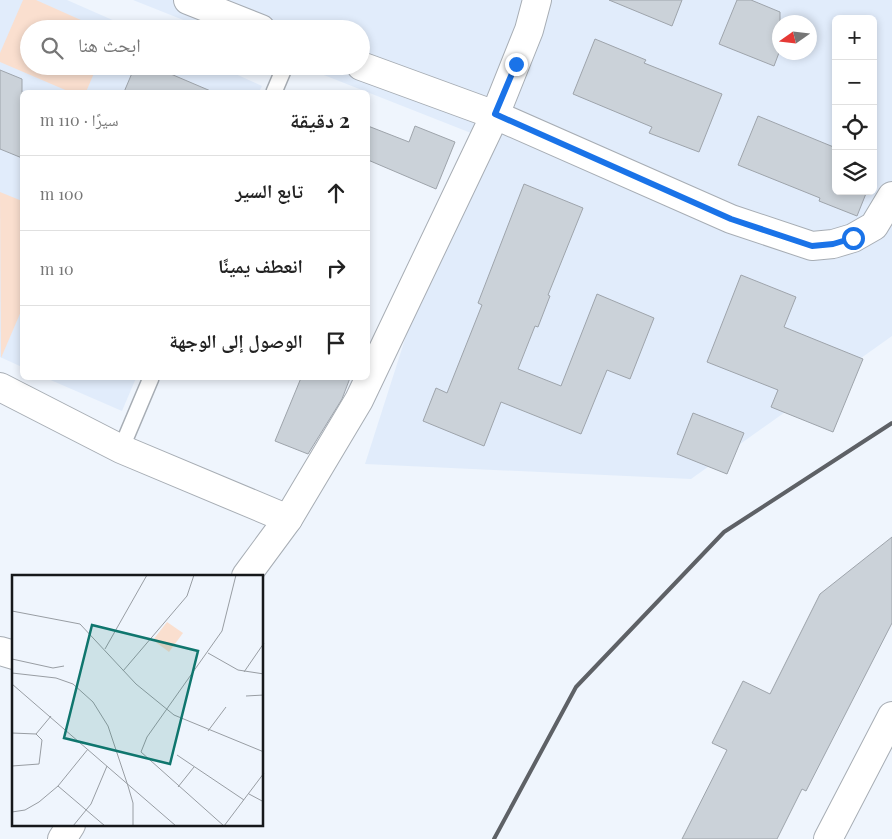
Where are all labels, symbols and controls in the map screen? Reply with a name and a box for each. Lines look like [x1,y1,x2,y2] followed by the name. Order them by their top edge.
[772,15,817,60] north arrow
[832,15,877,195] map controls
[832,15,877,60] button: +
[20,20,370,75] search box
[78,31,141,57] text: ابحث هنا
[38,34,66,62] icon: search
[505,53,528,76] route end
[832,60,877,105] button: −
[290,105,350,133] text: 2 دقيقة
[832,105,877,150] button: locate
[40,109,118,130] text: سيرًا · 110 m
[832,150,877,195] button: layers
[235,177,303,203] text: تابع السير
[322,179,350,207] icon: ahead
[40,183,83,204] text: 100 m
[842,227,865,250] route start
[218,252,303,278] text: انعطف يمينًا
[322,254,350,282] icon: right
[40,258,74,279] text: 10 m
[169,327,303,353] text: الوصول إلى الوجهة
[322,329,350,357] icon: arrive
[12,575,264,826] inset map

